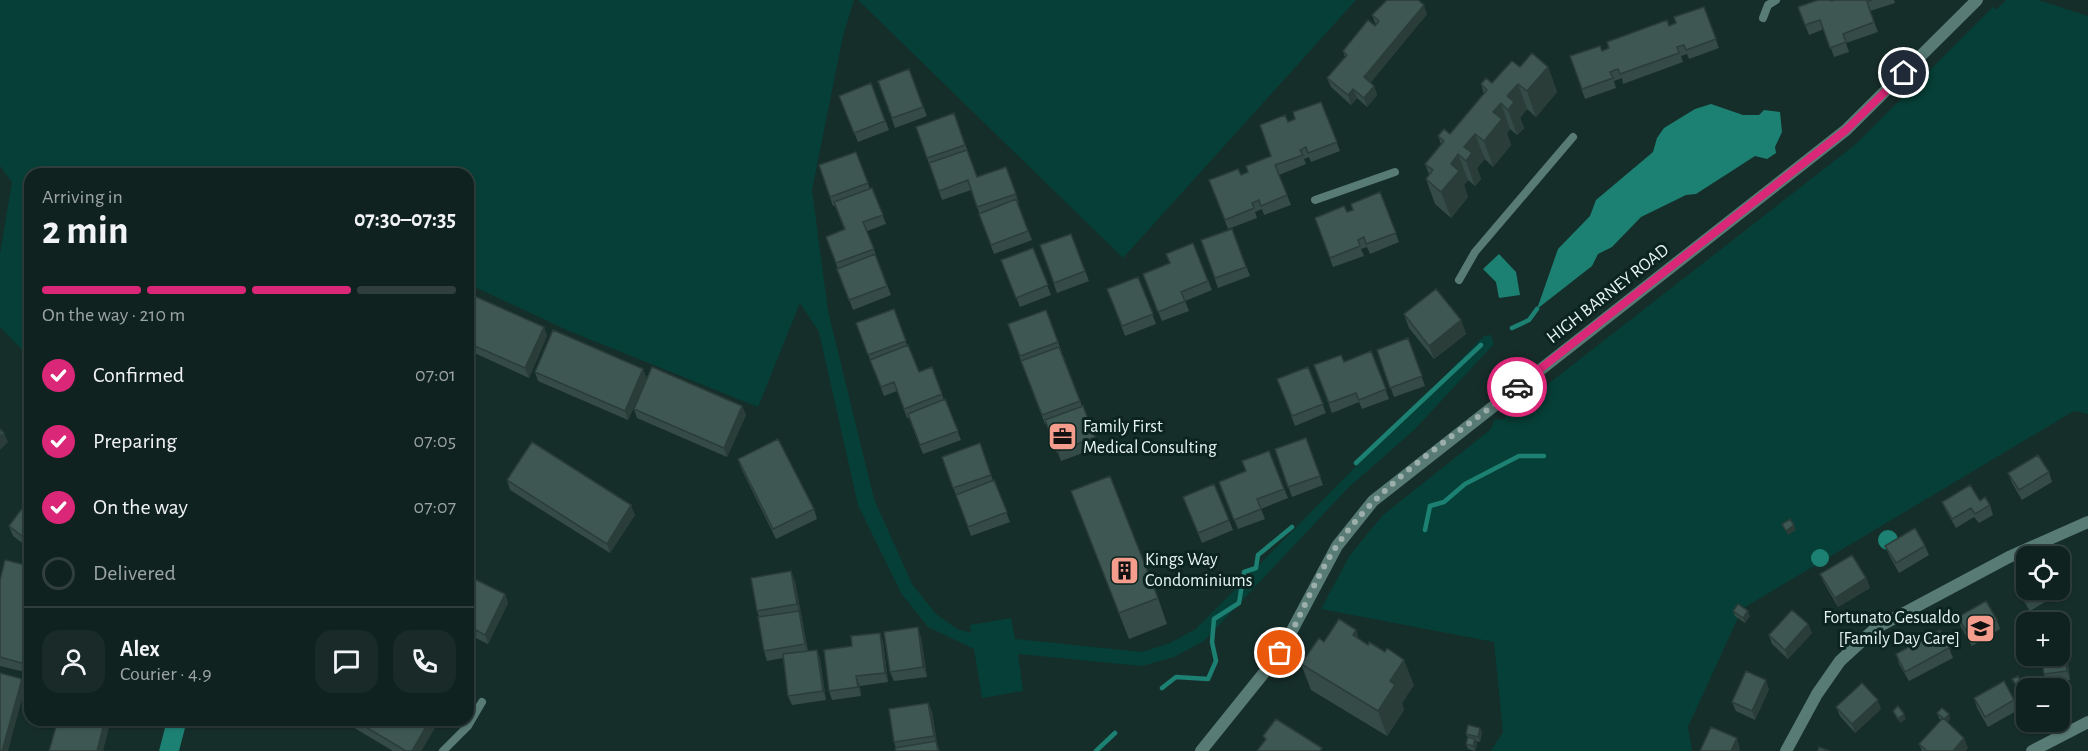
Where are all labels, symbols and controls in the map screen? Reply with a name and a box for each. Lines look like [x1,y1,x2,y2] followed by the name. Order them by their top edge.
[1878,47,1929,98] pin
[1887,56,1920,89] icon: home
[42,187,123,207] text: Arriving in
[354,208,456,230] text: 07:30–07:35
[42,212,129,251] text: 2 min
[1544,241,1672,347] street label: HIGH BARNEY ROAD
[42,305,185,325] text: On the way · 210 m
[1487,357,1547,417] courier
[42,359,75,392] icon: check
[93,364,184,386] text: Confirmed
[415,365,456,385] text: 07:01
[1501,371,1534,404] icon: car
[1083,418,1217,457] place label: Family First Medical Consulting
[1046,421,1078,453] office icon: Family First Medical Consulting
[42,425,75,458] icon: check
[93,430,177,452] text: Preparing
[414,431,456,451] text: 07:05
[42,491,75,524] icon: check
[93,496,188,518] text: On the way
[414,497,456,517] text: 07:07
[2016,546,2070,732] map controls
[2016,546,2070,600] button: locate
[1145,551,1252,590] place label: Kings Way Condominiums
[1108,554,1140,586] building icon: Kings Way Condominiums
[93,562,176,584] text: Delivered
[1823,609,1960,648] place label: Fortunato Gesualdo [Family Day Care]
[1965,612,1997,644] school or university icon: Fortunato Gesualdo [Family Day Care]
[2016,612,2070,666] button: +
[1254,627,1305,678] pin
[42,630,105,693] button: person
[315,630,378,693] button: chat
[393,630,456,693] button: phone
[1263,636,1296,669] icon: bag
[120,638,160,660] text: Alex
[120,664,212,684] text: Courier · 4.9
[2016,678,2070,732] button: −

